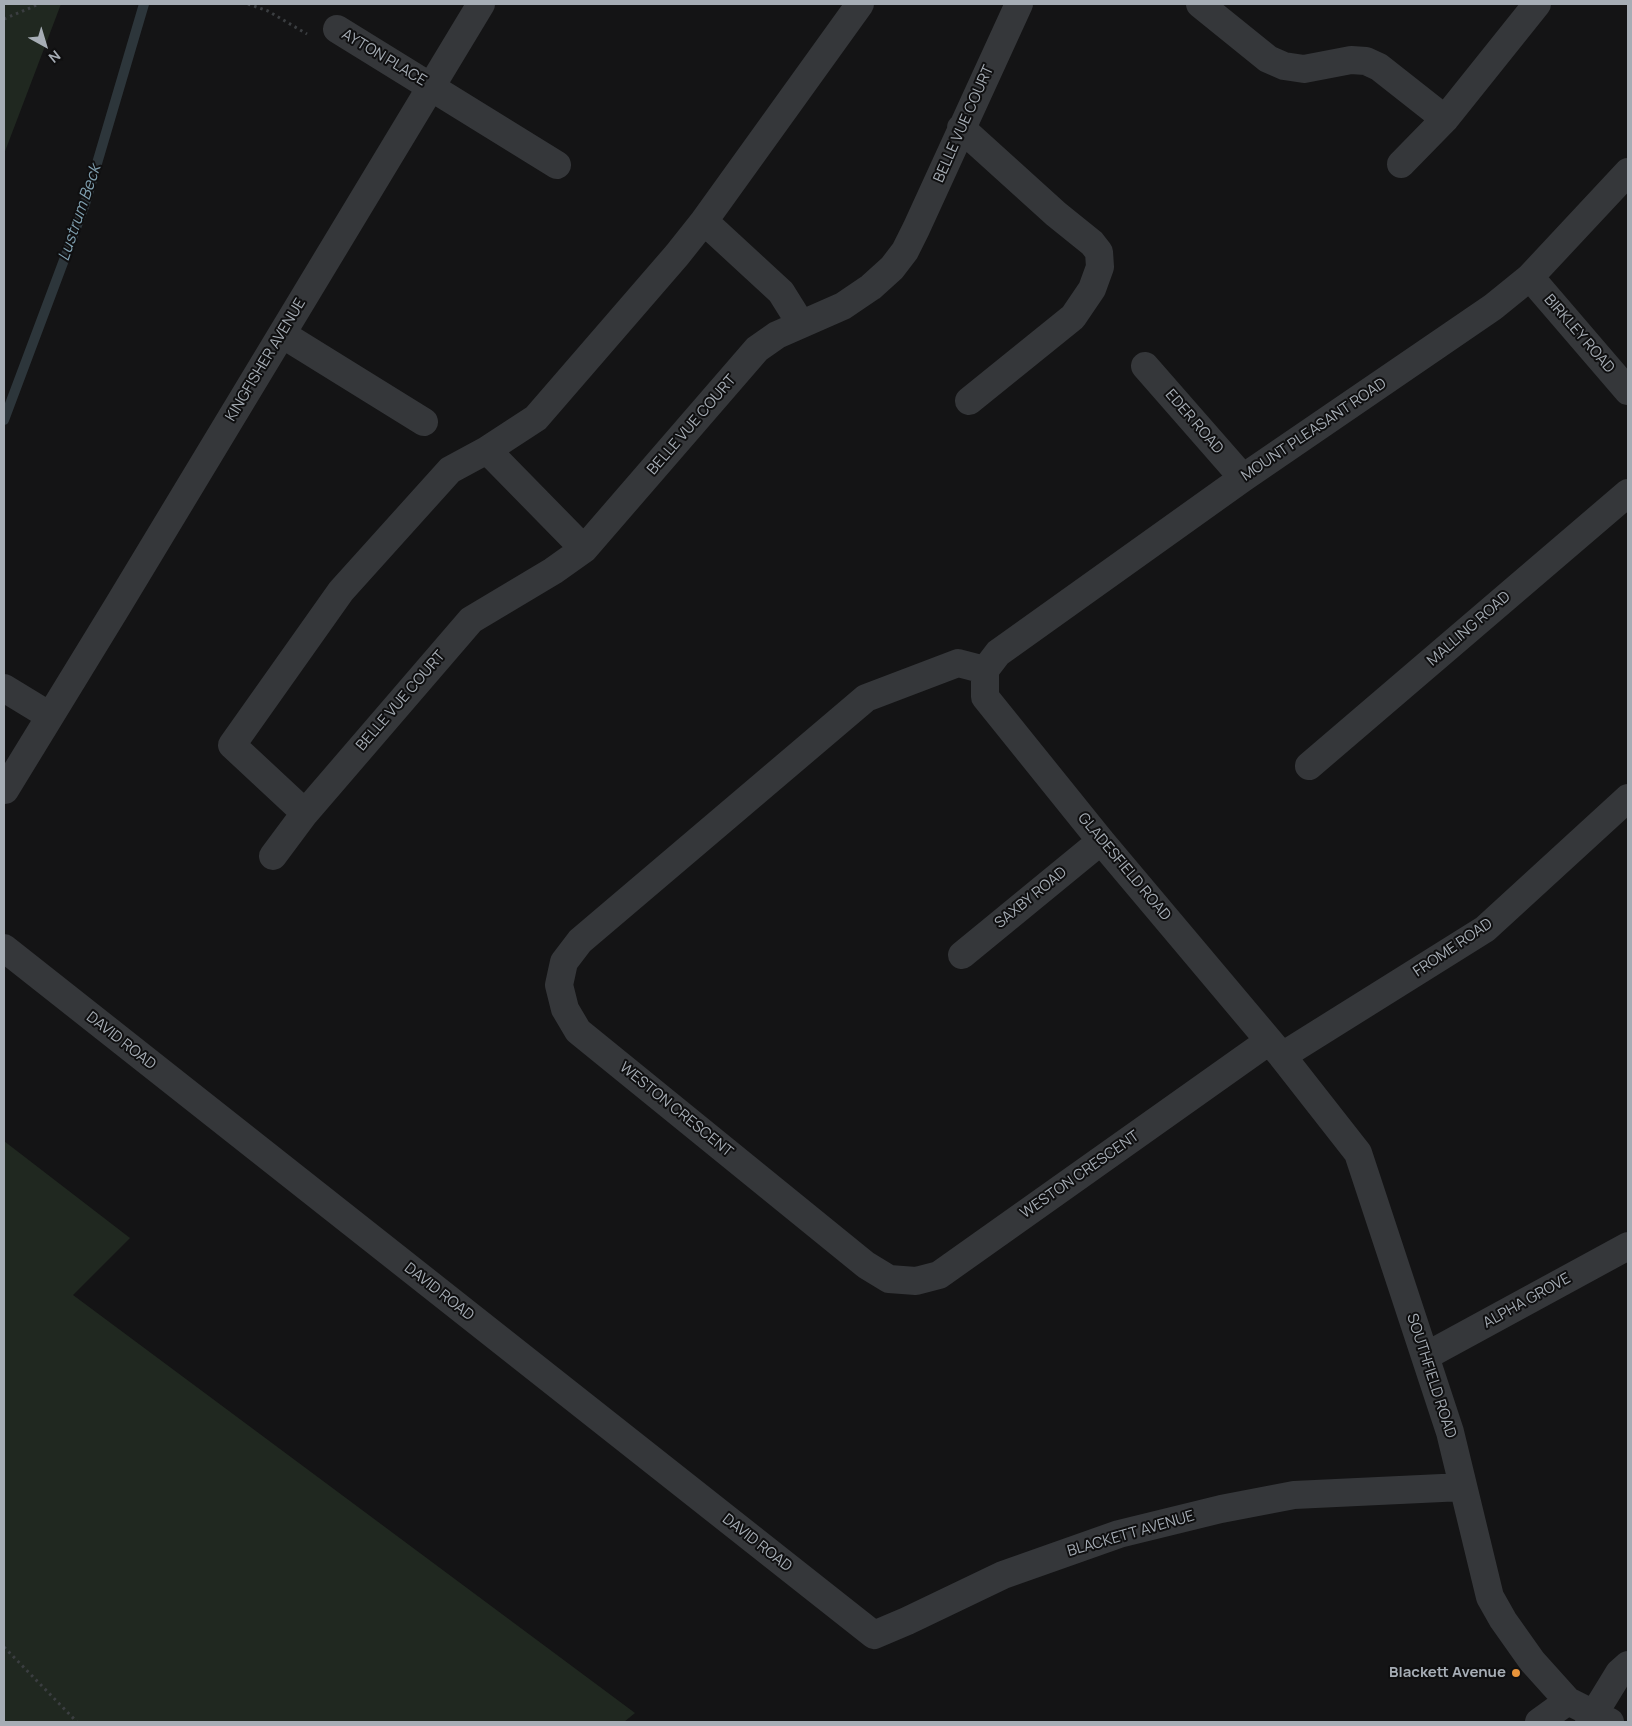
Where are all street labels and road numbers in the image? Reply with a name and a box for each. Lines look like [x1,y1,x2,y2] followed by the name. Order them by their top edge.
[338,26,430,90] street label: AYTON PLACE
[930,63,998,185] street label: BELLE VUE COURT
[1540,291,1618,377] street label: BIRKLEY ROAD
[222,295,310,425] street label: KINGFISHER AVENUE
[644,371,740,479] street label: BELLE VUE COURT
[1238,375,1390,485] street label: MOUNT PLEASANT ROAD
[1161,386,1227,458] street label: EDER ROAD
[1424,588,1514,670] street label: MALLING ROAD
[353,647,449,755] street label: BELLE VUE COURT
[1074,809,1174,925] street label: GLADESFIELD ROAD
[991,863,1071,933] street label: SAXBY ROAD
[1410,915,1496,981] street label: FROME ROAD
[83,1008,159,1074] street label: DAVID ROAD
[616,1059,736,1161] street label: WESTON CRESCENT
[1017,1127,1143,1223] street label: WESTON CRESCENT
[401,1259,477,1325] street label: DAVID ROAD
[1480,1270,1574,1332] street label: ALPHA GROVE
[1402,1312,1460,1440] street label: SOUTHFIELD ROAD
[1065,1507,1197,1561] street label: BLACKETT AVENUE
[719,1510,795,1576] street label: DAVID ROAD

